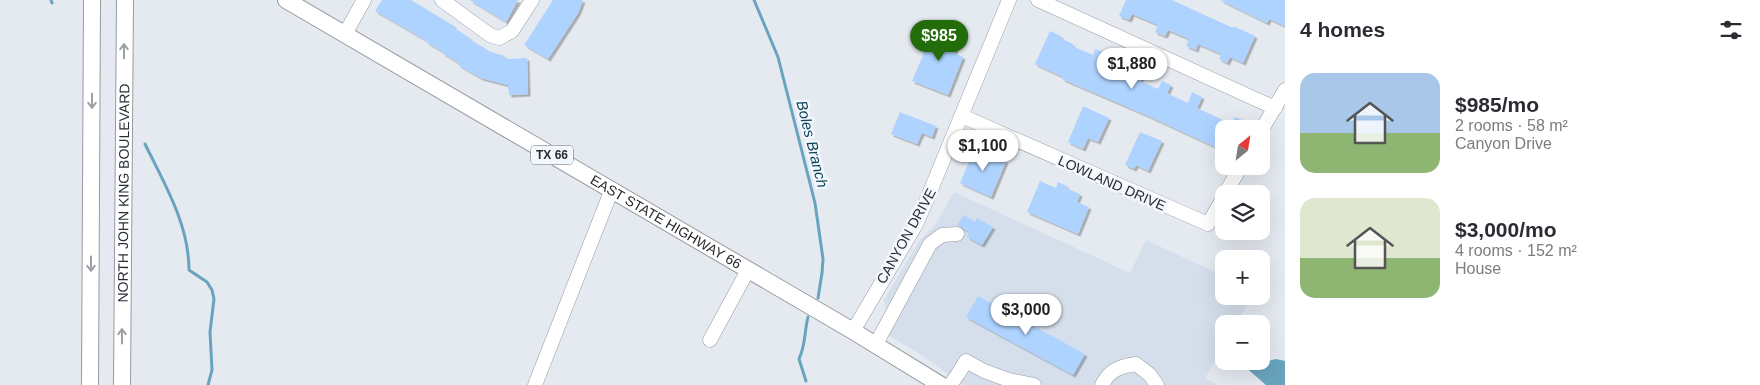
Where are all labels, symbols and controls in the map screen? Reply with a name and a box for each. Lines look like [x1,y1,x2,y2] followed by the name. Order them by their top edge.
[1717,16,1745,44] icon: filters
[1300,18,1385,41] text: 4 homes
[909,20,969,62] pin: $985
[921,27,957,44] text: $985
[119,44,129,60] one-way arrow
[1091,48,1173,90] pin: $1,880
[1108,55,1156,72] text: $1,880
[115,83,132,303] street label: NORTH JOHN KING BOULEVARD
[87,92,97,109] one-way arrow
[1340,93,1400,153] icon: home
[1455,93,1539,116] text: $985/mo
[793,99,832,189] water label: Boles Branch
[1455,117,1568,134] text: 2 rooms · 58 m²
[1215,120,1270,175] north arrow
[1215,120,1270,370] map controls
[942,130,1024,172] pin: $1,100
[1455,135,1552,152] text: Canyon Drive
[959,137,1007,154] text: $1,100
[531,146,573,164] road number: TX 66
[1056,152,1168,214] street label: LOWLAND DRIVE
[588,172,744,272] street label: EAST STATE HIGHWAY 66
[1215,185,1270,240] button: layers
[873,186,939,286] street label: CANYON DRIVE
[1340,218,1400,278] icon: home
[1455,218,1557,241] text: $3,000/mo
[1455,242,1577,259] text: 4 rooms · 152 m²
[1215,250,1270,305] button: +
[86,255,96,271] one-way arrow
[1455,260,1501,277] text: House
[985,294,1067,336] pin: $3,000
[1002,301,1050,318] text: $3,000
[1215,315,1270,370] button: −
[117,329,127,345] one-way arrow

